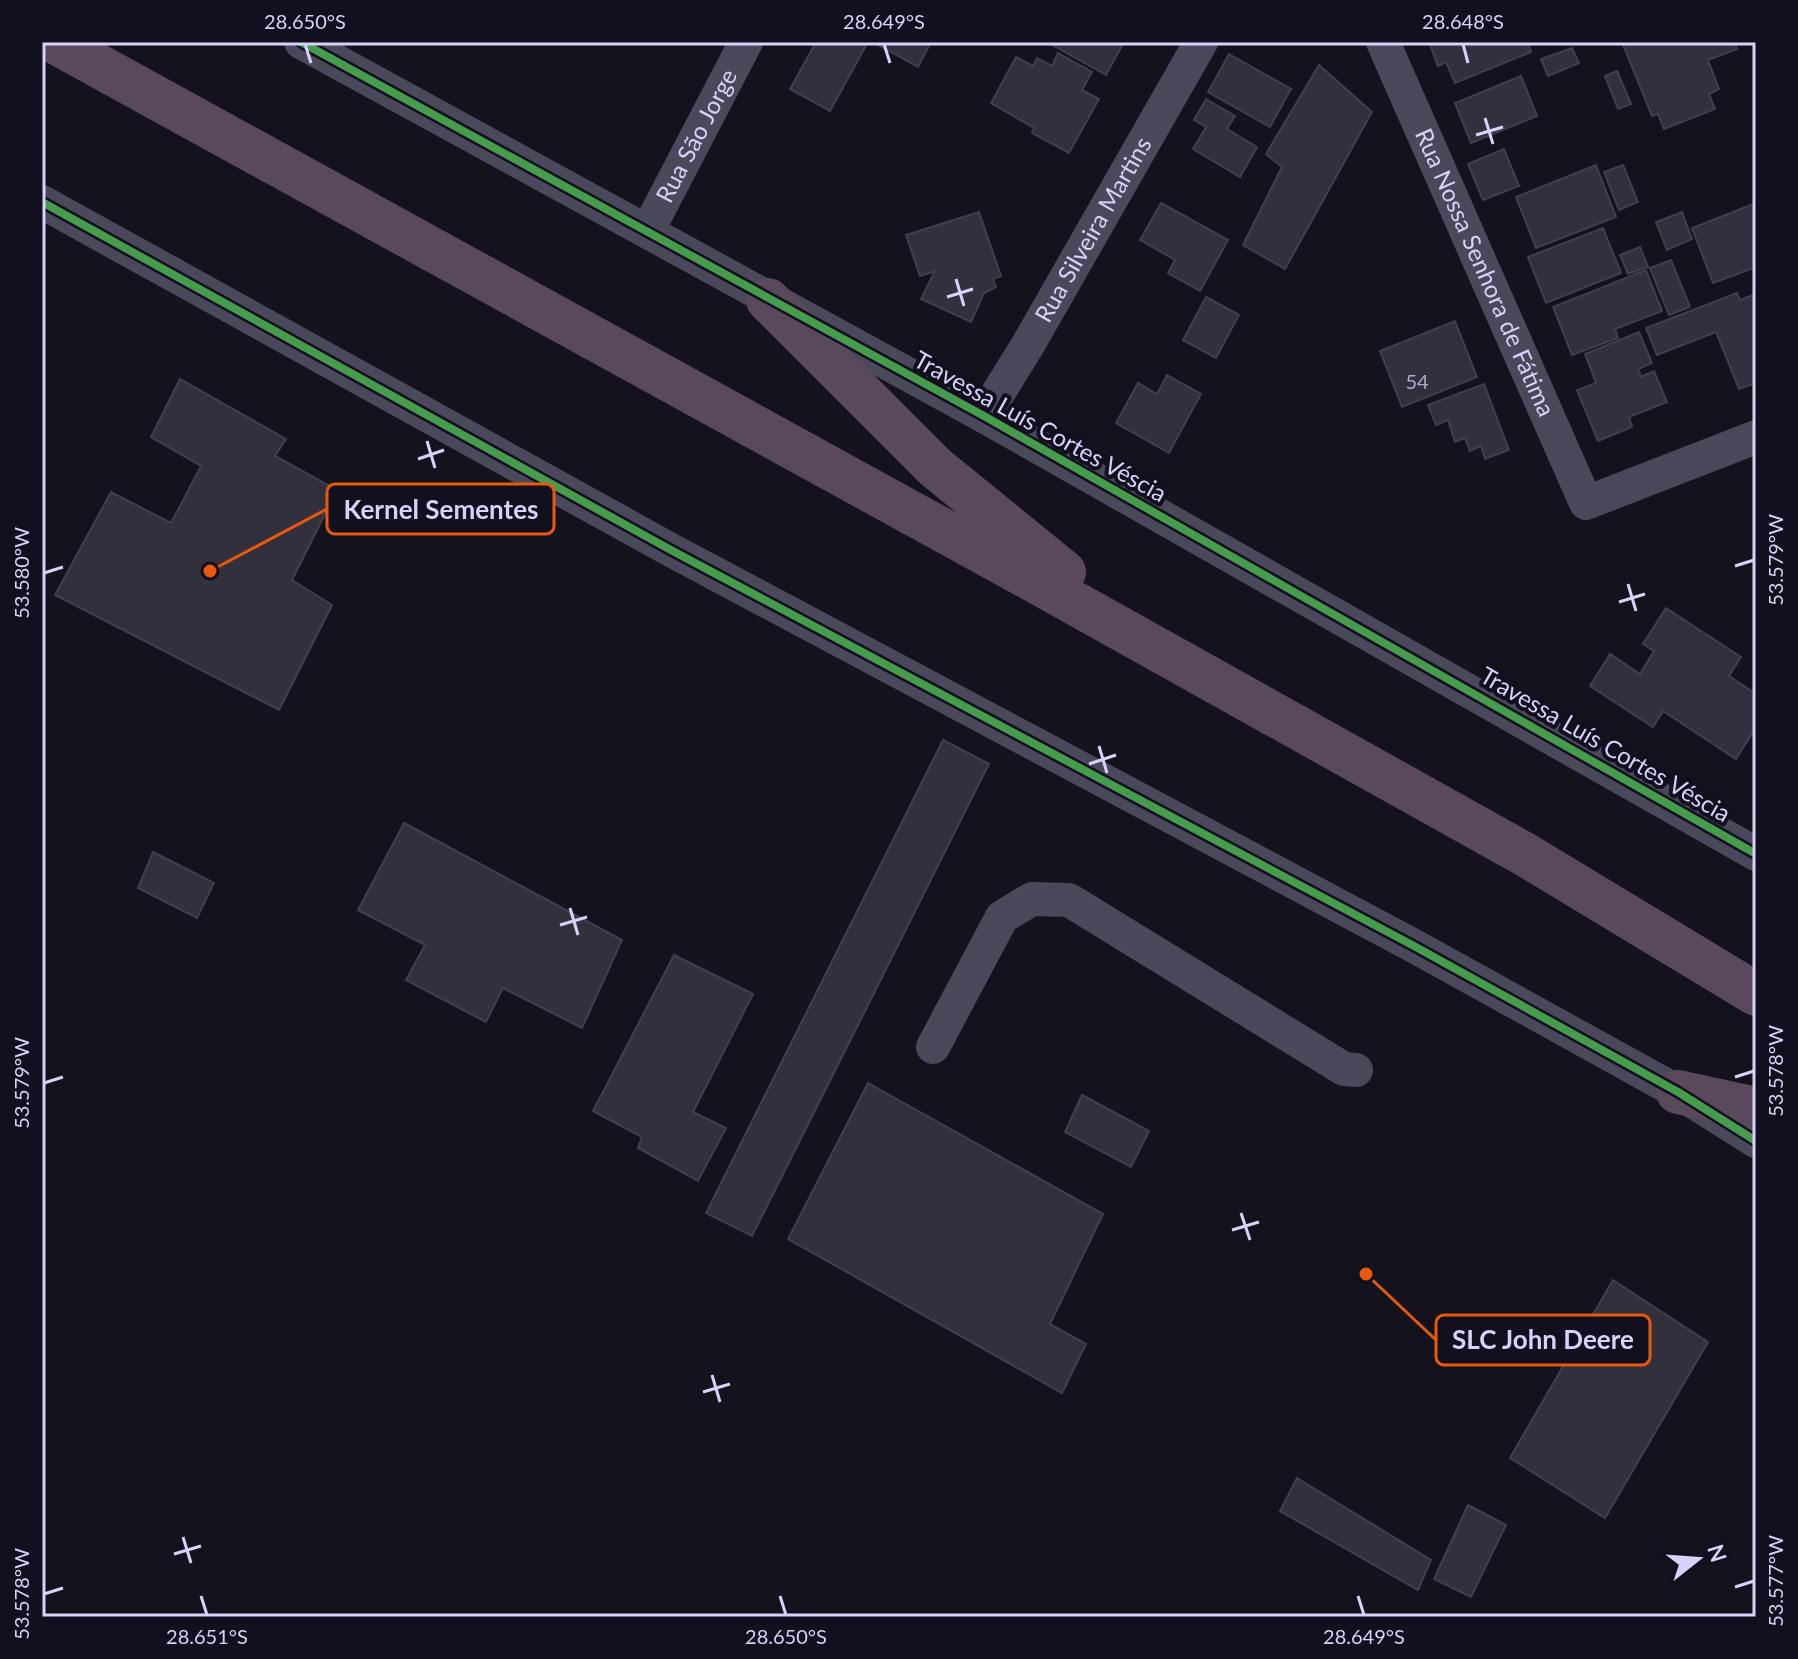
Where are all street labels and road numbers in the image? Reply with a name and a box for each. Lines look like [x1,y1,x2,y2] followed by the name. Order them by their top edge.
[649,64,742,207] street label: Rua São Jorge
[1410,124,1562,420] street label: Rua Nossa Senhora de Fátima
[1028,131,1157,327] street label: Rua Silveira Martins
[909,344,1172,507] street label: Travessa Luís Cortes Véscia
[1475,660,1736,827] street label: Travessa Luís Cortes Véscia

